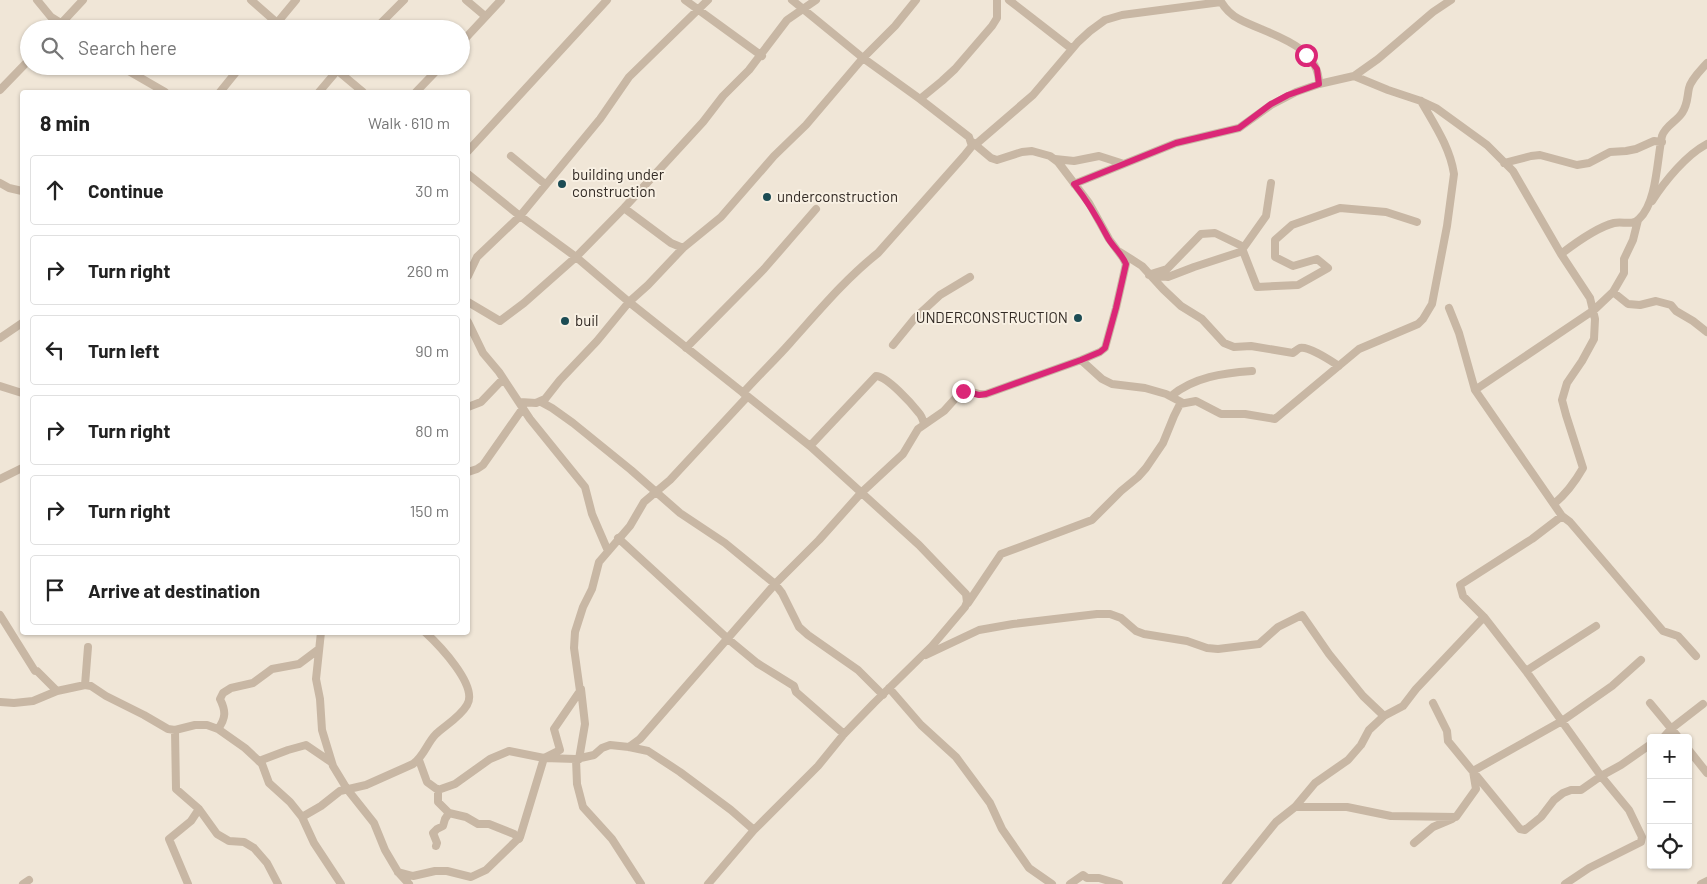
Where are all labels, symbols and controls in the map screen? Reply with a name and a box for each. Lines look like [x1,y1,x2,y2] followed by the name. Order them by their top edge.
[20,20,470,75] search box
[38,34,66,62] icon: search
[78,36,177,59] text: Search here
[1295,44,1318,67] route start
[40,110,90,135] text: 8 min
[368,113,450,132] text: Walk · 610 m
[572,165,665,200] place label: building under construction
[41,176,69,204] icon: ahead
[556,178,568,190] marker: building under construction
[88,179,164,202] text: Continue
[415,181,449,200] text: 30 m
[777,187,898,205] place label: underconstruction
[761,191,773,203] marker: underconstruction
[41,256,69,284] icon: right
[88,259,170,282] text: Turn right
[407,261,449,280] text: 260 m
[916,308,1068,326] place label: UNDERCONSTRUCTION
[575,311,599,329] place label: buil
[1072,312,1084,324] marker: UNDERCONSTRUCTION
[559,315,571,327] marker: buil
[41,336,69,364] icon: left
[88,339,159,362] text: Turn left
[415,341,449,360] text: 90 m
[952,380,975,403] route end
[41,416,69,444] icon: right
[88,419,170,442] text: Turn right
[415,421,449,440] text: 80 m
[41,496,69,524] icon: right
[88,499,170,522] text: Turn right
[410,501,449,520] text: 150 m
[41,576,69,604] icon: arrive
[88,579,260,602] text: Arrive at destination
[1647,734,1692,869] map controls
[1647,734,1692,779] button: +
[1647,779,1692,824] button: −
[1647,824,1692,869] button: locate

